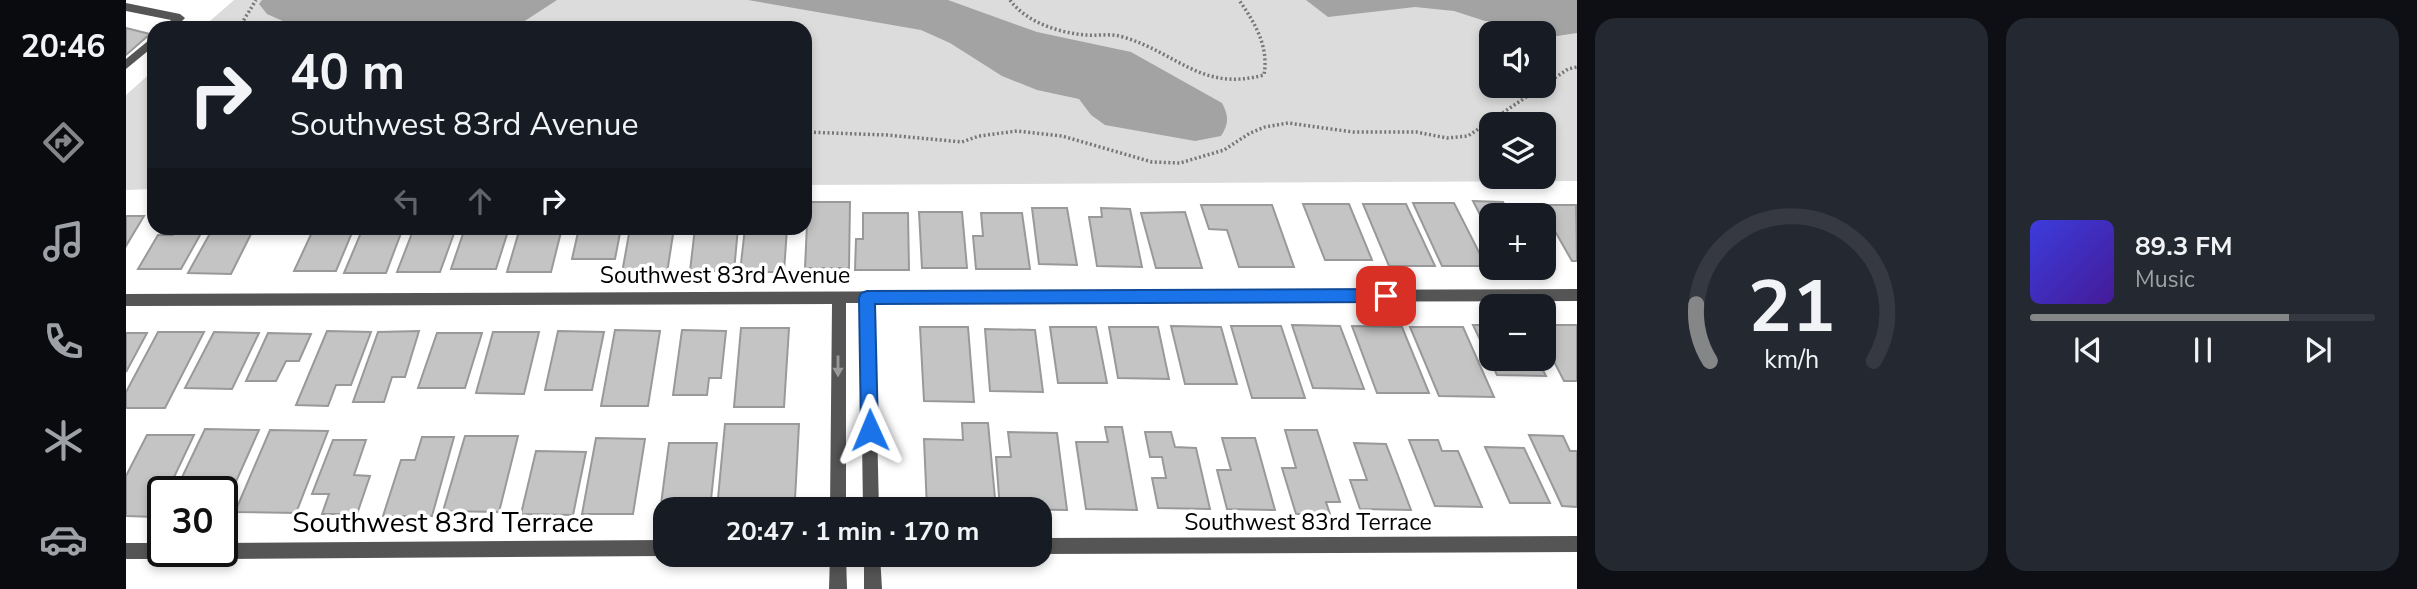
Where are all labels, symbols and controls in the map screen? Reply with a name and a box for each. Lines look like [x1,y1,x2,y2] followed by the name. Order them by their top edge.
[1479,21,1556,371] map controls
[1479,21,1556,98] button: sound
[21,25,105,68] text: 20:46
[290,39,405,106] text: 40 m
[175,49,266,140] icon: right
[290,103,638,146] text: Southwest 83rd Avenue
[1479,112,1556,189] button: layers
[39,118,88,167] icon: directions
[388,182,426,220] icon: left
[461,182,499,220] icon: ahead
[534,182,572,220] icon: right
[1479,203,1556,280] button: +
[39,217,88,266] icon: music
[2135,229,2232,264] text: 89.3 FM
[1748,257,1835,357] text: 21
[600,260,850,291] street label: Southwest 83rd Avenue
[2135,264,2195,295] text: Music
[1356,266,1416,326] pin
[1367,277,1405,315] icon: arrive
[1479,294,1556,371] button: −
[39,317,88,366] icon: phone
[2069,331,2107,369] icon: previous
[2184,331,2222,369] icon: pause
[2299,331,2337,369] icon: next
[1764,342,1819,376] text: km/h
[832,355,844,377] one-way arrow
[833,393,907,467] position arrow
[39,416,88,465] icon: climate
[147,476,238,567] speed limit sign: 30
[292,504,594,542] street label: Southwest 83rd Terrace
[1184,507,1432,538] street label: Southwest 83rd Terrace
[726,514,979,549] text: 20:47 · 1 min · 170 m
[39,515,88,564] icon: car

